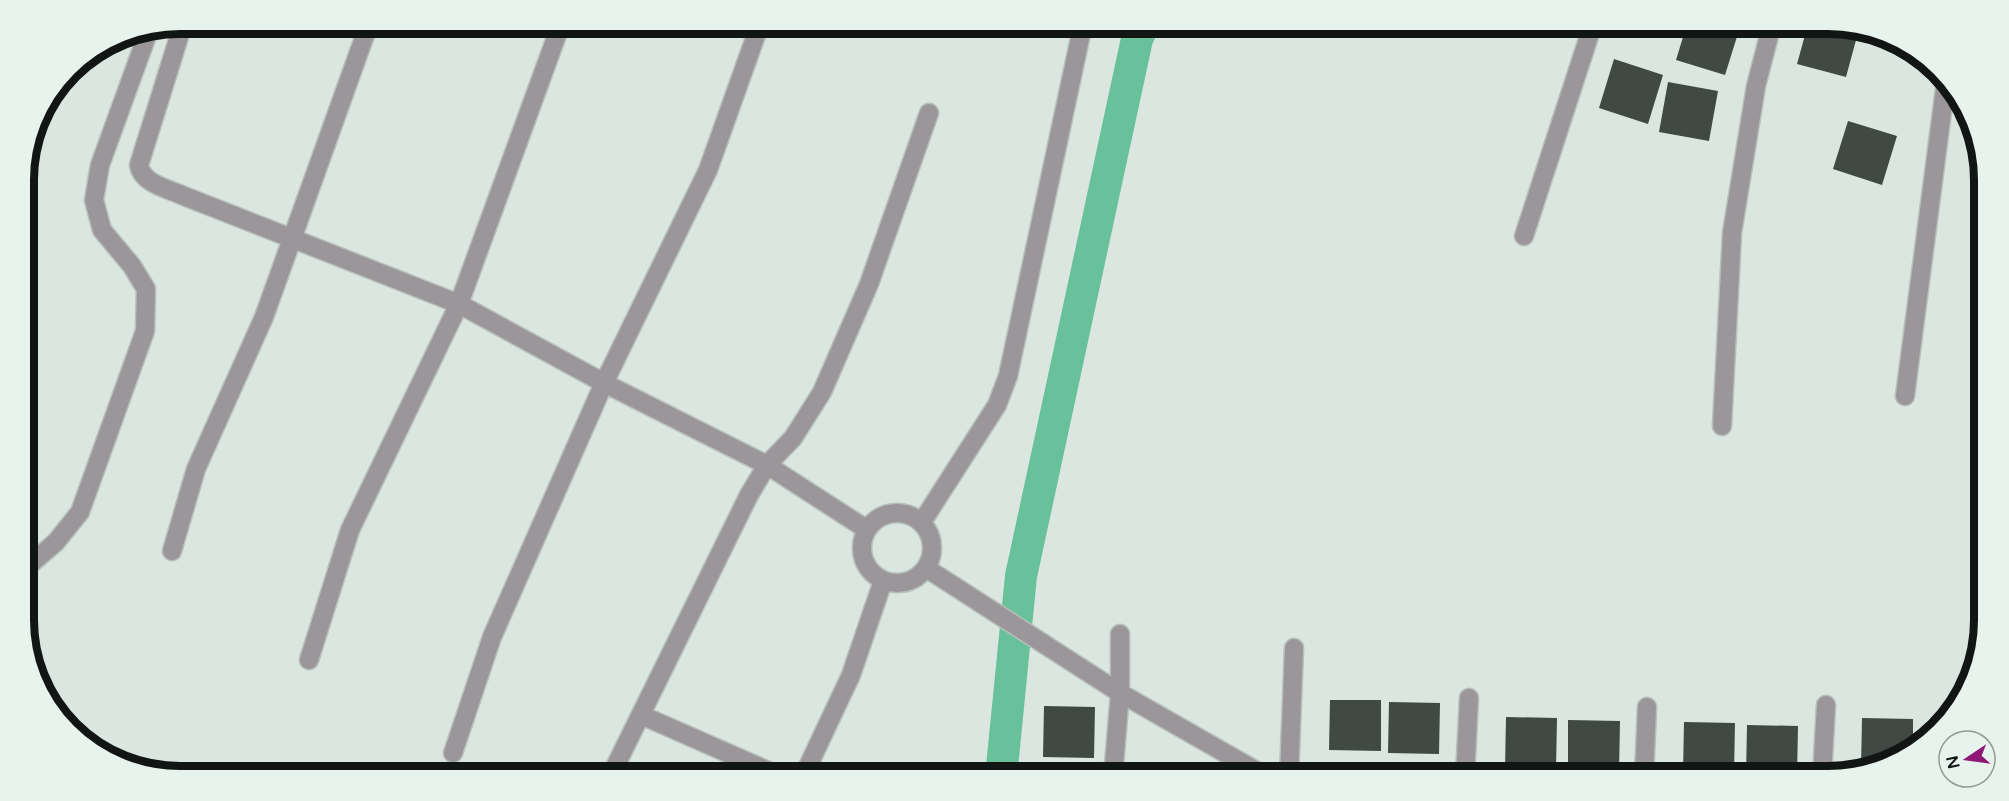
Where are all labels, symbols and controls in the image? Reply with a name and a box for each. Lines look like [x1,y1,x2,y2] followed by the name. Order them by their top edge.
[1937,729,1997,789] north arrow
[1942,754,1965,771] text: N

